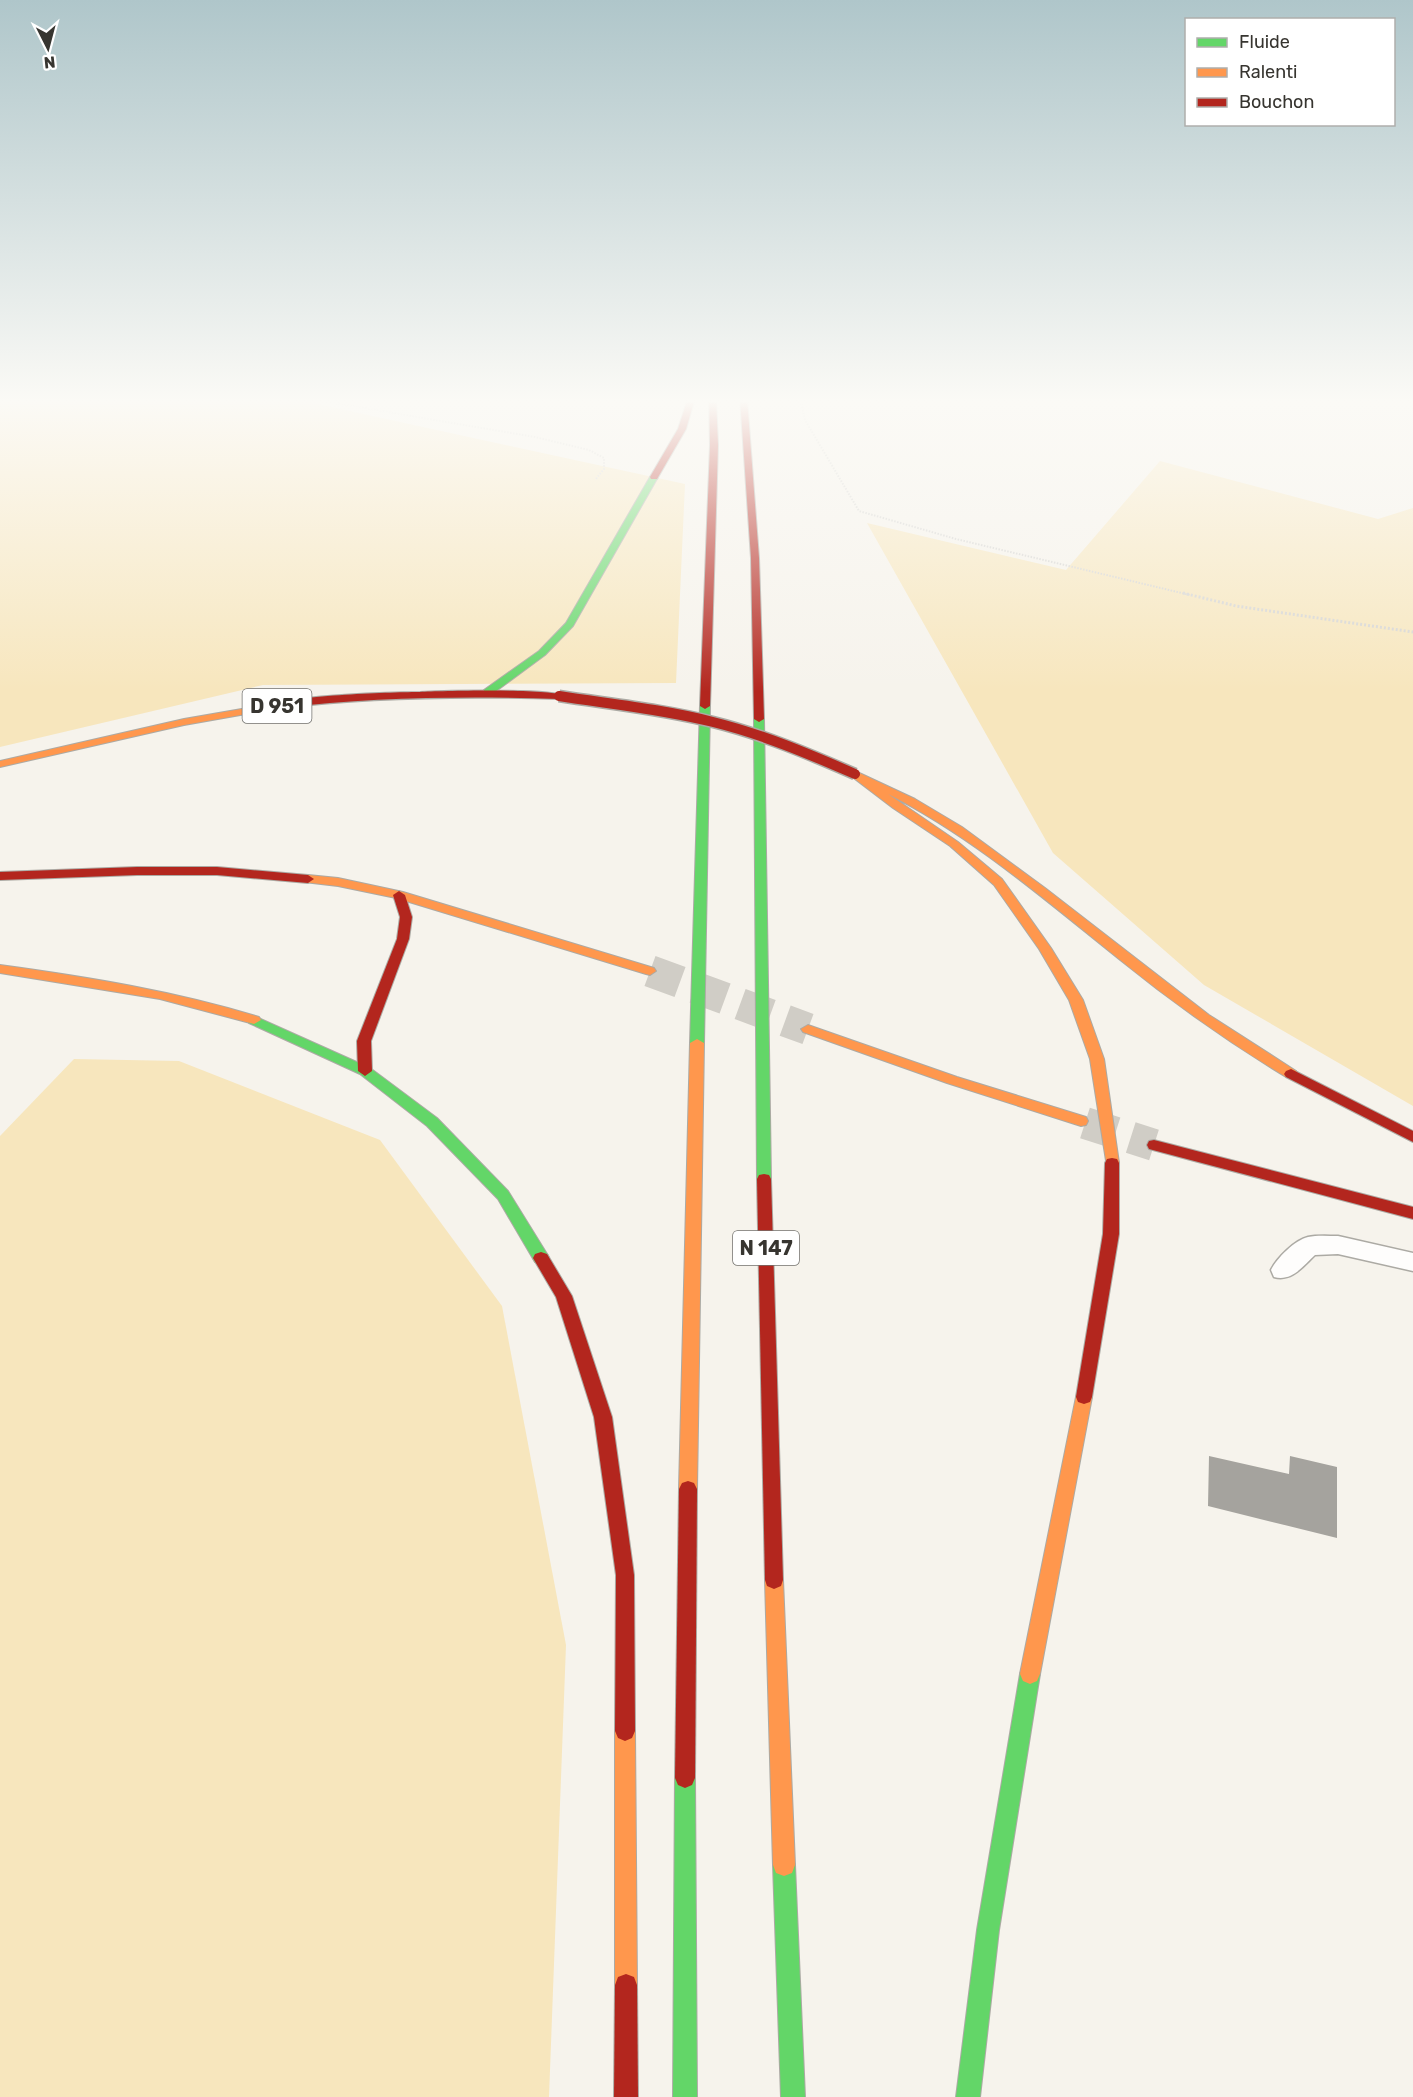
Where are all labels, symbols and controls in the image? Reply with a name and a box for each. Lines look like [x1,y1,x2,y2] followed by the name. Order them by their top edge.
[18,18,78,78] north arrow
[1185,18,1395,126] legend
[1239,31,1290,53] text: Fluide
[43,52,56,72] text: N
[1239,61,1297,83] text: Ralenti
[1239,91,1314,113] text: Bouchon
[242,689,312,723] road number: D 951
[733,1231,799,1265] road number: N 147

